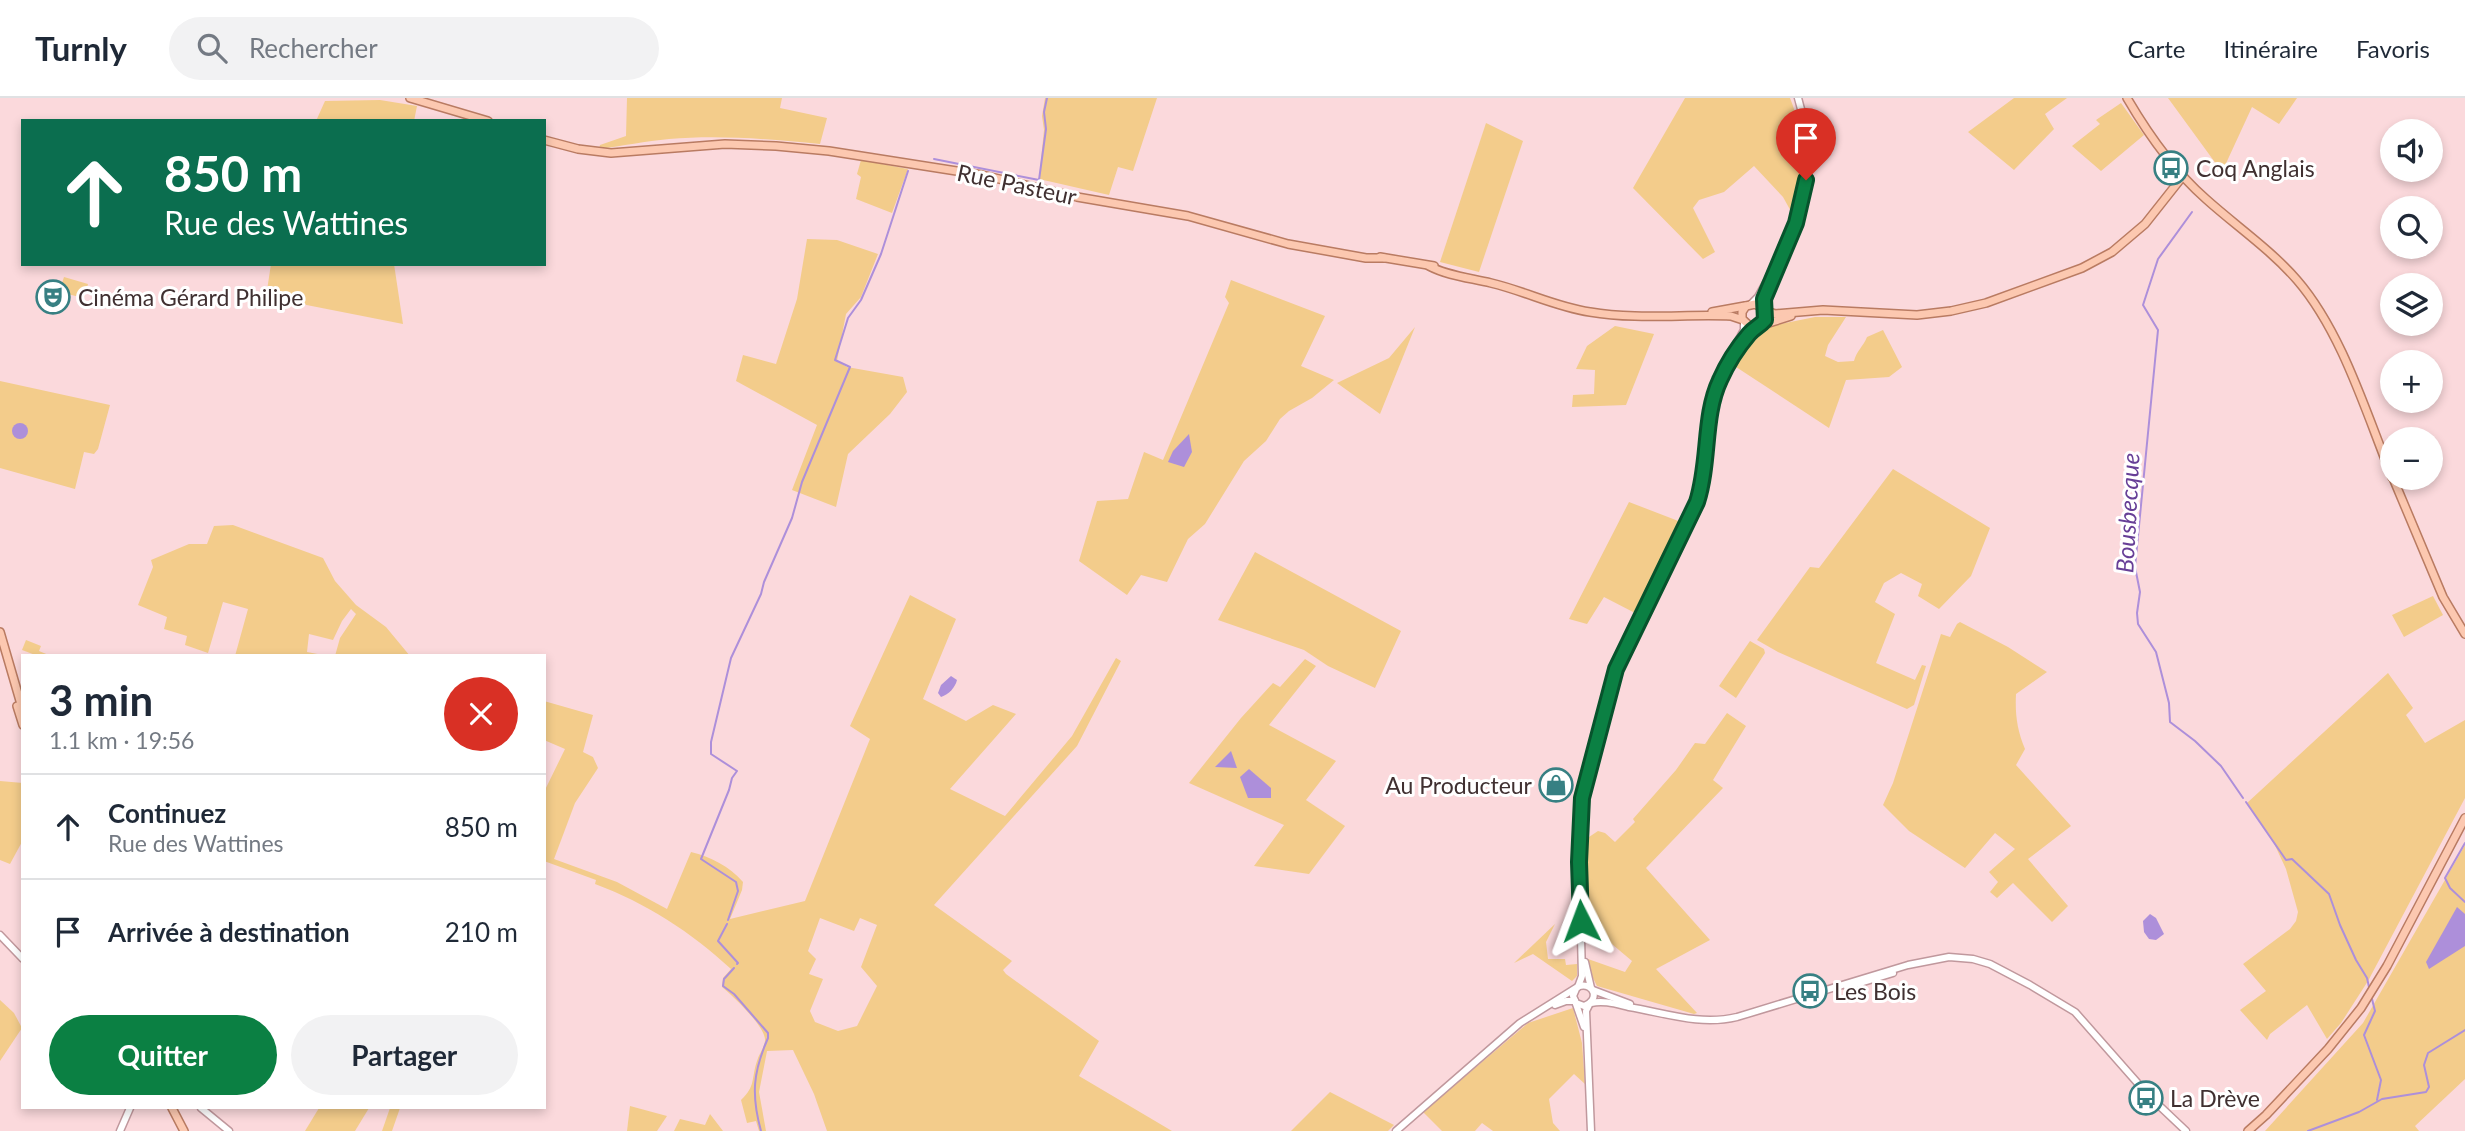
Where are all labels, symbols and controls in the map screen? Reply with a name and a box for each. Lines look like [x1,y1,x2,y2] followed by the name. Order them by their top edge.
[169,17,659,80] search box
[35,28,127,68] text: Turnly
[193,29,231,67] icon: search
[249,32,378,64] text: Rechercher
[2128,34,2186,63] text: Carte
[2224,34,2318,63] text: Itinéraire
[2356,34,2430,63] text: Favoris
[1776,108,1836,180] pin
[1787,119,1825,157] icon: arrive
[2380,119,2443,490] map controls
[2380,119,2443,182] button: sound
[164,144,302,202] text: 850 m
[49,147,140,238] icon: ahead
[2152,149,2190,187] bus stop icon: Coq Anglais
[2196,154,2315,182] place label: Coq Anglais
[955,158,1080,210] street label: Rue Pasteur
[2380,196,2443,259] button: search
[164,203,408,242] text: Rue des Wattines
[2380,273,2443,336] button: layers
[34,278,72,316] theatre icon: Cinéma Gérard Philipe
[78,283,303,311] place label: Cinéma Gérard Philipe
[2380,350,2443,413] button: +
[2380,427,2443,490] button: −
[2109,452,2145,574] water label: Bousbecque
[49,675,153,725] text: 3 min
[444,677,518,751] button: close
[49,726,194,754] text: 1.1 km · 19:56
[1537,766,1575,804] shop icon: Au Producteur
[1385,771,1533,799] place label: Au Producteur
[108,797,226,829] text: Continuez
[49,808,87,846] icon: ahead
[445,811,518,843] text: 850 m
[108,829,284,857] text: Rue des Wattines
[1544,884,1618,958] position arrow
[49,913,87,951] icon: arrive
[108,916,350,948] text: Arrivée à destination
[445,916,518,948] text: 210 m
[1791,972,1829,1010] bus stop icon: Les Bois
[1834,977,1916,1005] place label: Les Bois
[49,1015,277,1095] button: Quitter
[291,1015,518,1095] button: Partager
[2127,1079,2165,1117] bus stop icon: La Drève
[2170,1084,2260,1112] place label: La Drève

